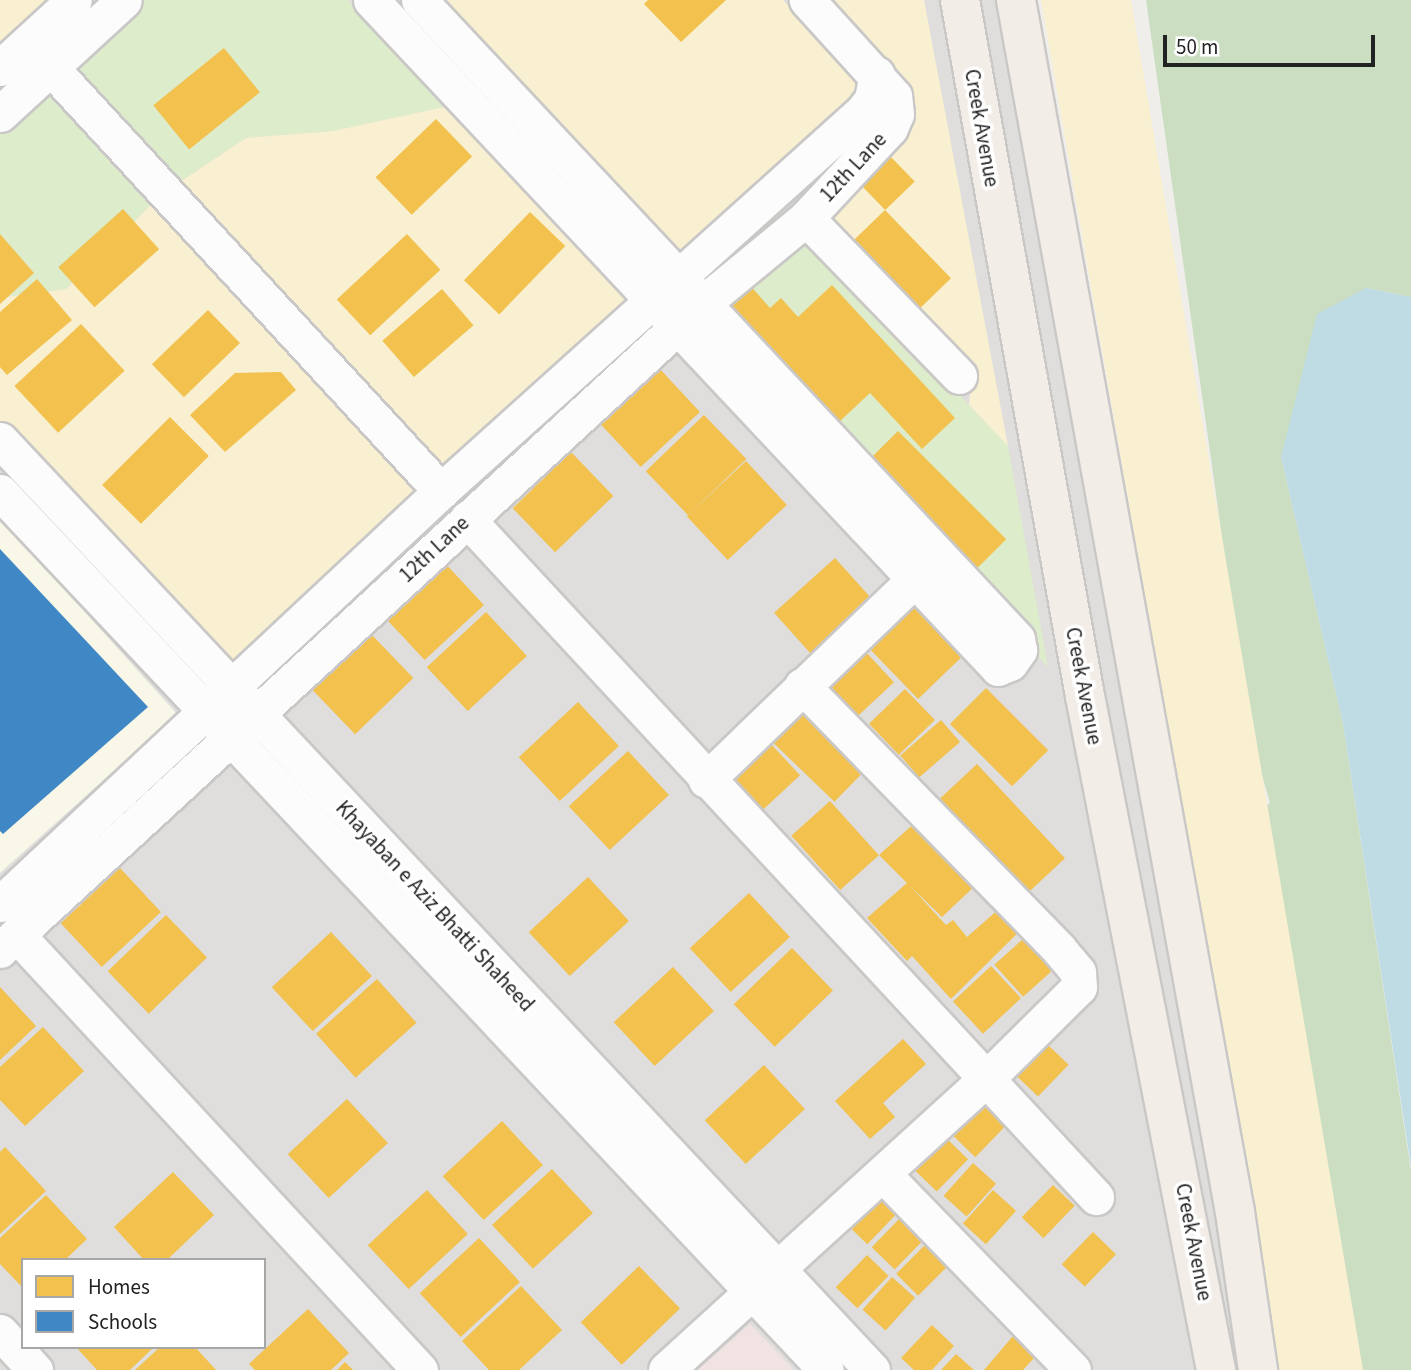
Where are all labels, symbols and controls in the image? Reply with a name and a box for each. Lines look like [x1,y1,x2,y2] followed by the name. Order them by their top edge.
[1166,21,1378,65] scale bar
[1176,32,1218,62] text: 50 m
[959,67,1005,189] street label: Creek Avenue
[814,127,892,207] street label: 12th Lane
[394,510,474,588] street label: 12th Lane
[1060,625,1108,747] street label: Creek Avenue
[331,795,539,1017] street label: Khayaban e Aziz Bhatti Shaheed
[1170,1181,1218,1303] street label: Creek Avenue
[21,1258,266,1349] legend
[88,1272,150,1302] text: Homes
[88,1307,157,1337] text: Schools

